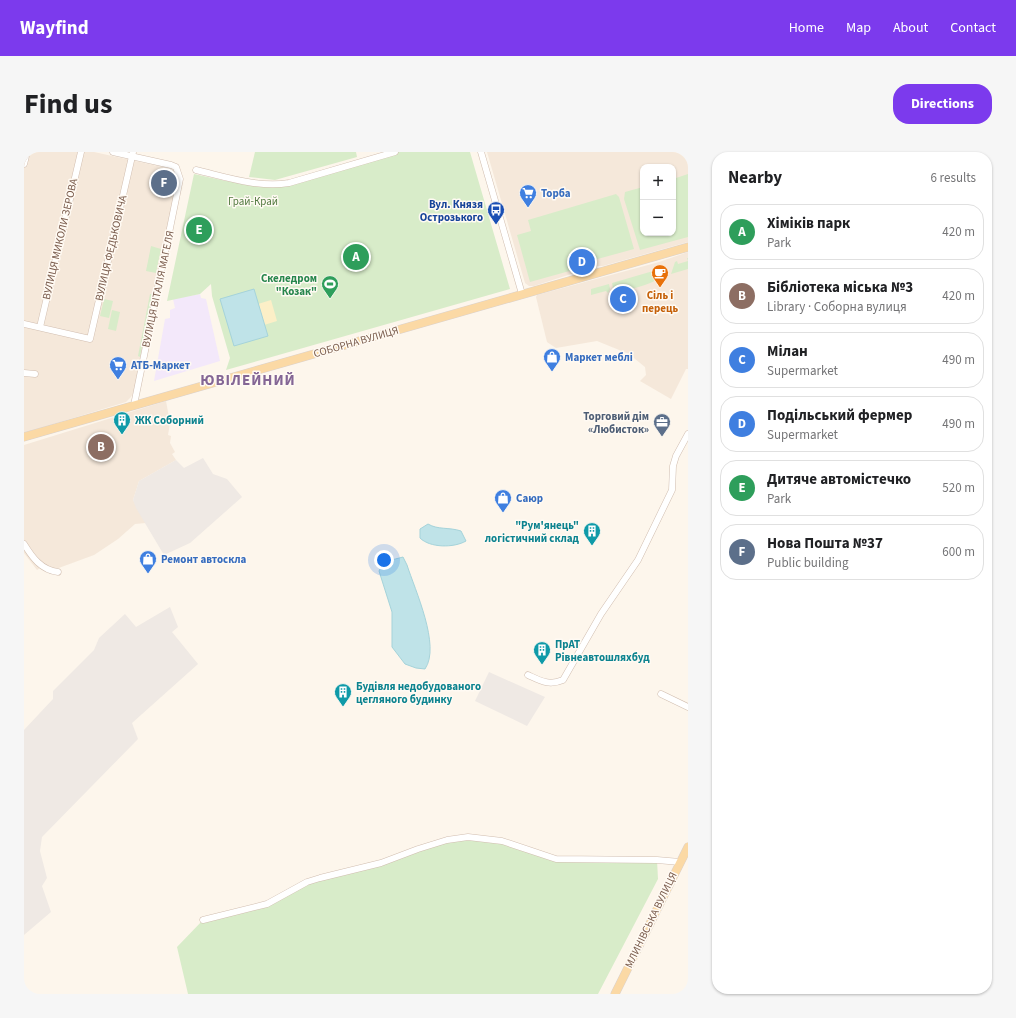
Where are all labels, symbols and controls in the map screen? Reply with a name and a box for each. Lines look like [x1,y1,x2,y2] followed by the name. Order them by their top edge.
[20,15,89,42] text: Wayfind
[789,18,824,38] text: Home
[846,18,871,38] text: Map
[893,18,928,38] text: About
[950,18,996,38] text: Contact
[24,84,112,124] text: Find us
[893,84,992,124] button: Directions
[640,164,676,236] map controls
[640,164,676,200] button: +
[728,166,782,190] text: Nearby
[151,168,177,198] pin: F
[931,169,976,187] text: 6 results
[39,177,81,301] street label: ВУЛИЦЯ МИКОЛИ ЗЕРОВА
[518,183,538,208] supermarket icon: Торба
[541,186,571,201] place label: Торба
[92,194,130,302] street label: ВУЛИЦЯ ФЕДЬКОВИЧА
[228,194,278,209] park label: Грай-Край
[420,197,483,225] place label: Вул. Князя Острозького
[486,200,506,225] bus stop icon: Вул. Князя Острозького
[640,200,676,236] button: −
[767,213,850,234] text: Хіміків парк
[186,215,212,245] pin: E
[738,223,746,241] text: A
[942,223,975,241] text: 420 m
[138,229,178,349] street label: ВУЛИЦЯ ВІТАЛІЯ МАГЕЛЯ
[767,234,791,252] text: Park
[343,242,369,272] pin: A
[569,247,595,277] pin: D
[650,263,670,288] cafe icon: Сіль і перець
[261,271,317,299] place label: Скеледром "Козак"
[320,274,340,299] sports icon: Скеледром "Козак"
[767,277,913,298] text: Бібліотека міська №3
[610,284,636,314] pin: C
[738,287,746,305] text: B
[942,287,975,305] text: 420 m
[642,288,678,316] place label: Сіль і перець
[767,298,907,316] text: Library · Соборна вулиця
[312,323,400,361] street label: СОБОРНА ВУЛИЦЯ
[767,341,808,362] text: Мілан
[542,347,562,372] shop icon: Маркет меблі
[565,350,633,365] place label: Маркет меблі
[738,351,746,369] text: C
[942,351,975,369] text: 490 m
[108,355,128,380] supermarket icon: АТБ-Маркет
[130,358,191,373] place label: АТБ-Маркет
[767,362,838,380] text: Supermarket
[200,370,296,391] district label: ЮВІЛЕЙНИЙ
[767,405,912,426] text: Подільський фермер
[583,409,649,437] place label: Торговий дім «Любисток»
[112,410,132,435] building icon: ЖК Соборний
[652,412,672,437] office icon: Торговий дім «Любисток»
[135,413,204,428] place label: ЖК Соборний
[738,415,746,433] text: D
[942,415,975,433] text: 490 m
[767,426,838,444] text: Supermarket
[88,432,114,462] pin: B
[767,469,911,490] text: Дитяче автомістечко
[738,479,746,497] text: E
[942,479,975,497] text: 520 m
[493,488,513,513] shop icon: Саюр
[767,490,791,508] text: Park
[516,491,543,506] place label: Саюр
[485,518,580,546] place label: "Рум'янець" логістичний склад
[582,521,602,546] building icon: "Рум'янець" логістичний склад
[767,533,883,554] text: Нова Пошта №37
[739,543,745,561] text: F
[942,543,975,561] text: 600 m
[138,549,158,574] shop icon: Ремонт автоскла
[374,550,394,570] your location
[161,552,246,567] place label: Ремонт автоскла
[767,554,849,572] text: Public building
[555,637,650,665] place label: ПрАТ Рівнеавтошляхбуд
[532,640,552,665] building icon: ПрАТ Рівнеавтошляхбуд
[356,679,481,707] place label: Будівля недобудованого цегляного будинку
[333,682,353,707] building icon: Будівля недобудованого цегляного будинку
[621,870,681,970] street label: МЛИНІВСЬКА ВУЛИЦЯ

